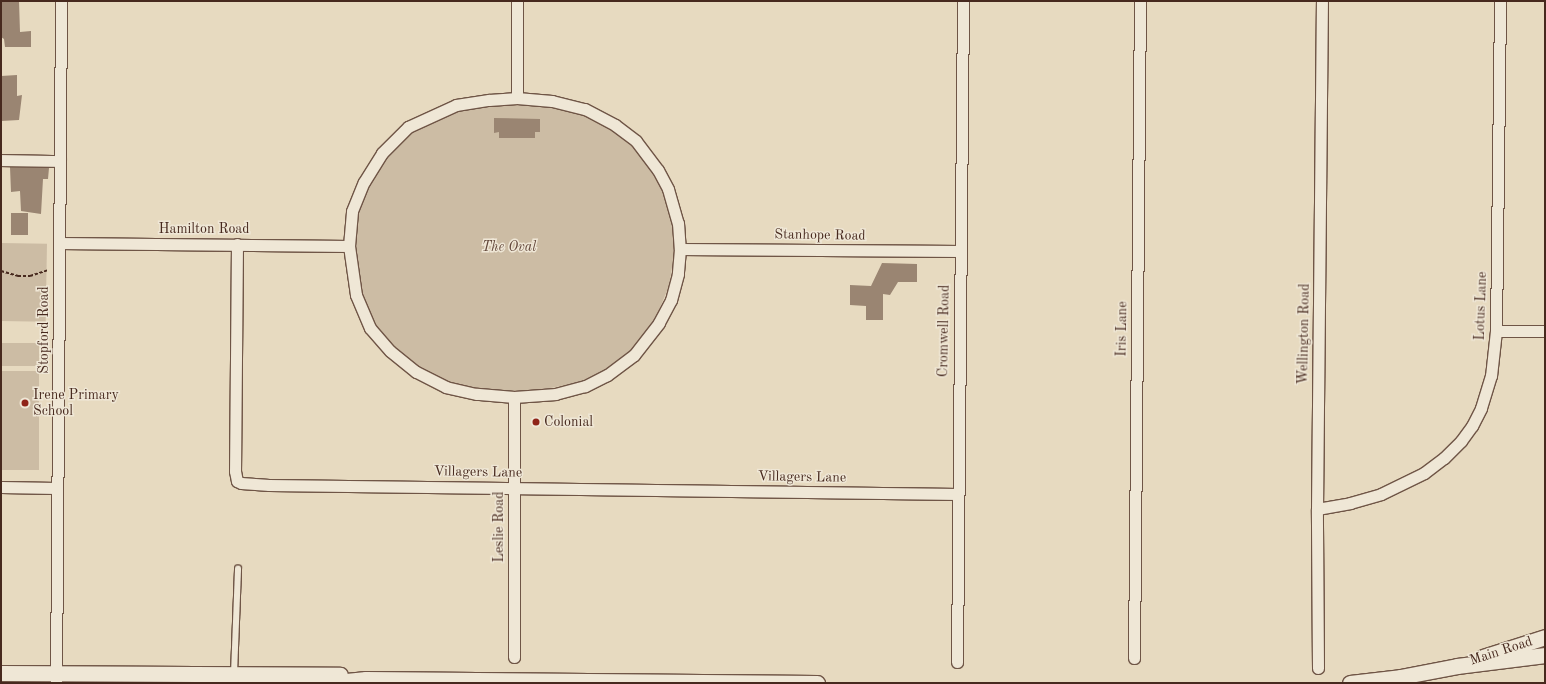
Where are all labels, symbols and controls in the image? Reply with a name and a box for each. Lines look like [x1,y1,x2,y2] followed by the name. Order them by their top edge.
[158,221,250,237] street label: Hamilton Road
[774,226,866,244] street label: Stanhope Road
[482,239,536,255] park label: The Oval
[1471,271,1491,341] street label: Lotus Lane
[1295,283,1313,385] street label: Wellington Road
[935,285,953,377] street label: Cromwell Road
[36,286,52,374] street label: Stopford Road
[1113,301,1131,357] street label: Iris Lane
[33,387,119,420] place label: Irene Primary School
[20,398,30,408] marker: Irene Primary School
[544,414,593,430] place label: Colonial
[531,417,541,427] marker: Colonial
[434,463,522,481] street label: Villagers Lane
[758,468,846,486] street label: Villagers Lane
[491,491,507,563] street label: Leslie Road
[1467,633,1535,669] street label: Main Road

